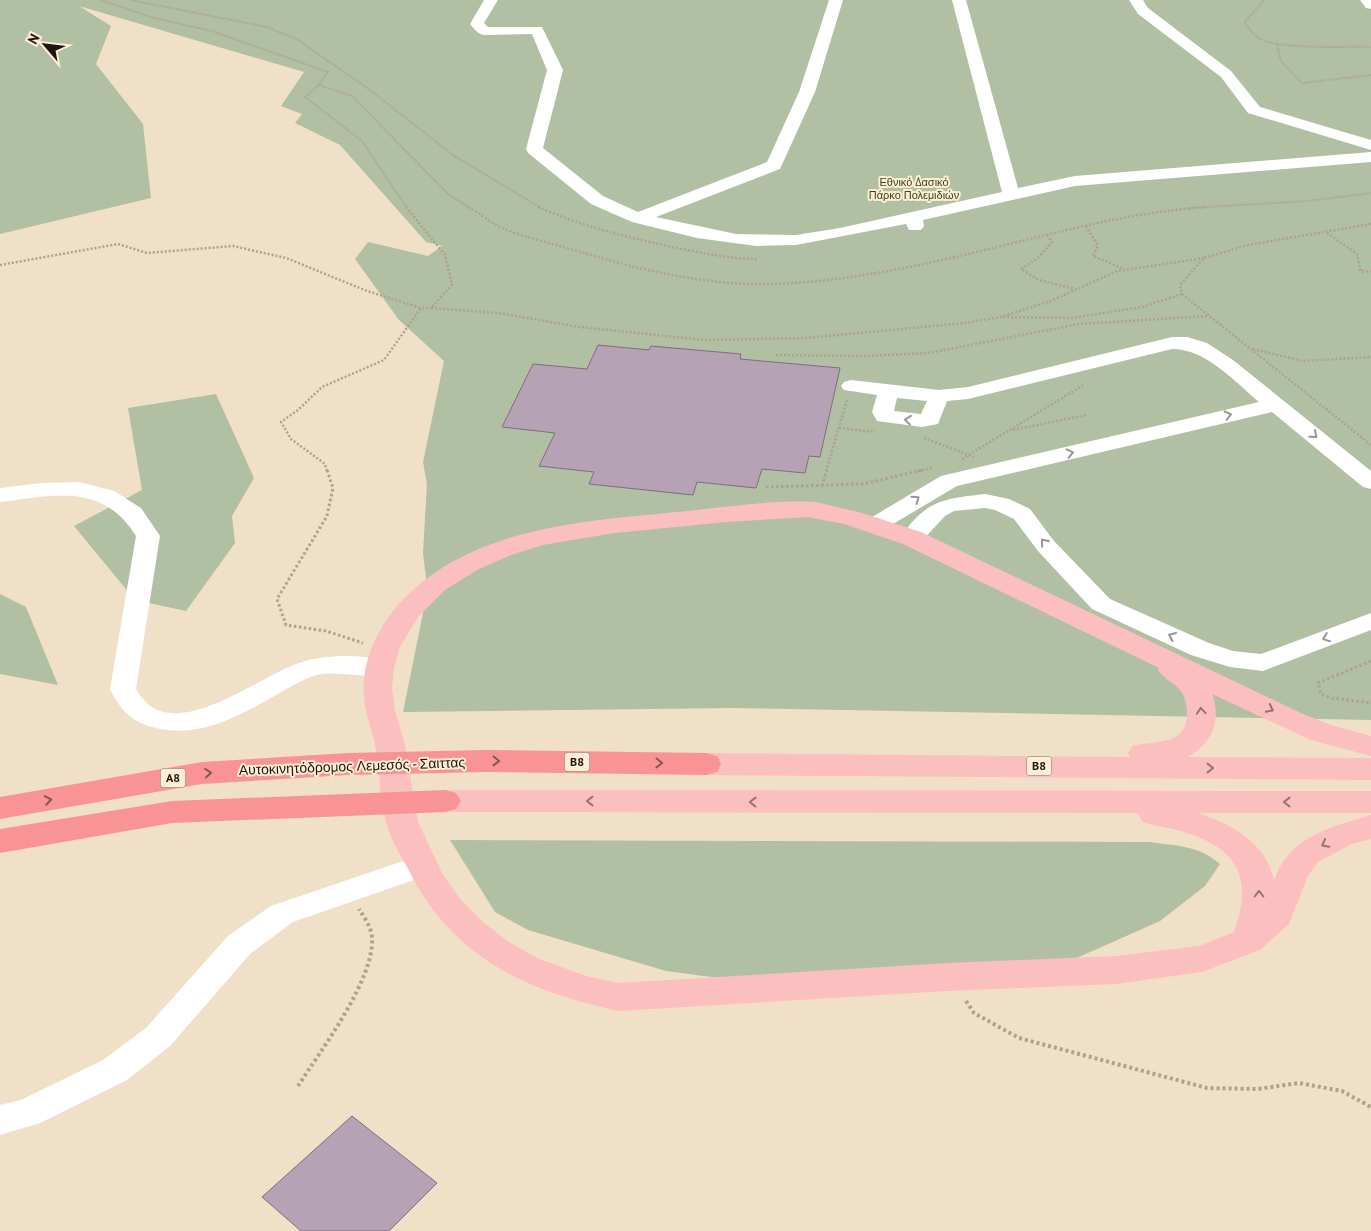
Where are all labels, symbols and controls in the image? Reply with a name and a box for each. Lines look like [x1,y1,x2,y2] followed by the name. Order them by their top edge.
[20,20,70,70] north arrow
[23,31,44,47] text: N
[869,175,960,202] park label: Εθνικό Δασικό Πάρκο Πολεμιδιών
[1224,410,1233,421] one-way arrow
[903,415,911,426] one-way arrow
[1308,429,1317,438] one-way arrow
[1066,448,1075,459] one-way arrow
[910,496,920,505] one-way arrow
[1040,539,1049,548] one-way arrow
[1168,632,1177,643] one-way arrow
[1322,633,1330,643] one-way arrow
[1265,703,1274,713] one-way arrow
[1196,706,1207,714] one-way arrow
[564,752,590,772] road number: B8
[239,753,466,779] street label: Αυτοκινητόδρομος Λεμεσός - Σαιττας
[493,756,501,766] one-way arrow
[1026,756,1052,776] road number: B8
[655,758,663,769] one-way arrow
[1206,763,1214,773] one-way arrow
[160,768,186,788] road number: A8
[205,768,213,779] one-way arrow
[44,795,52,805] one-way arrow
[586,796,594,806] one-way arrow
[748,797,756,807] one-way arrow
[1283,797,1291,807] one-way arrow
[1322,838,1331,848] one-way arrow
[1253,890,1264,898] one-way arrow

